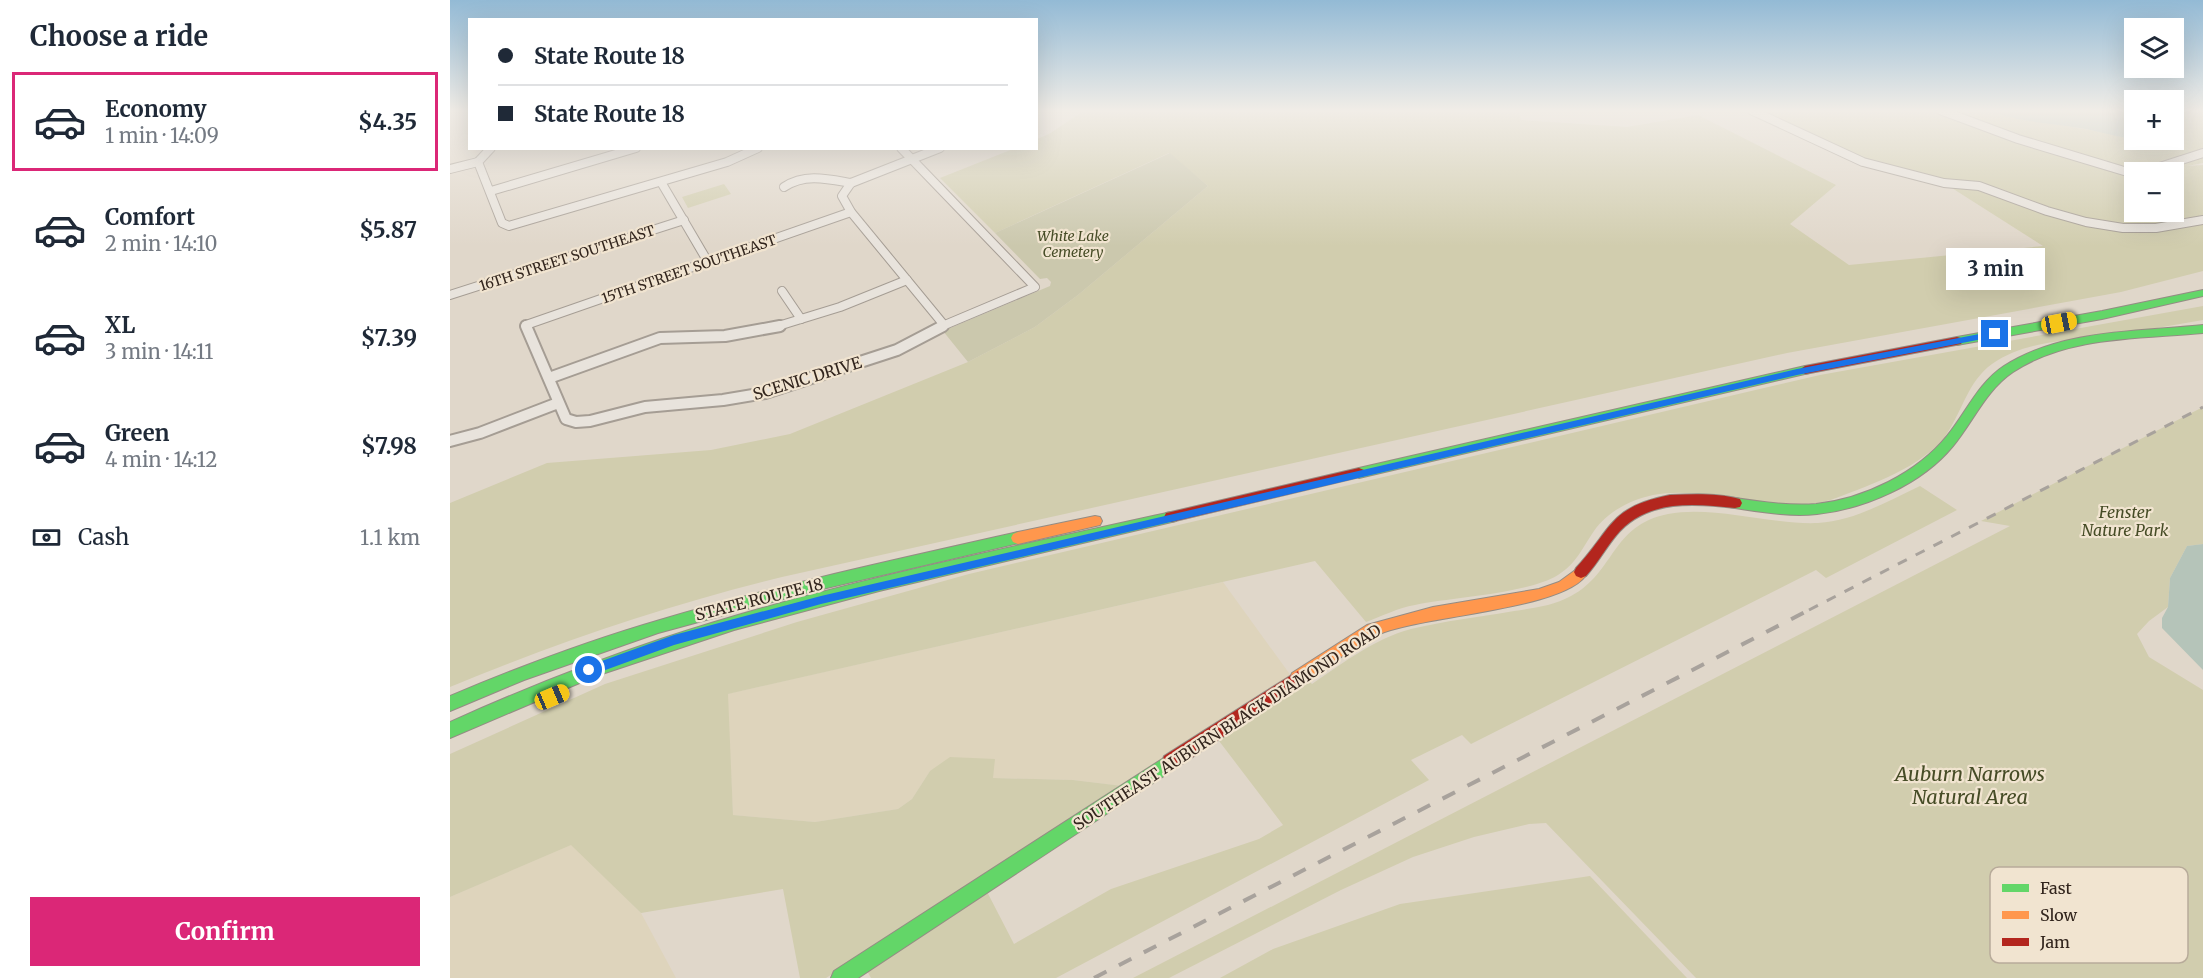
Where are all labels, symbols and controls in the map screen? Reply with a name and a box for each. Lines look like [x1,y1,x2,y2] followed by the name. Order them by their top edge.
[2124,18,2184,222] map controls
[2124,18,2184,78] button: layers
[30,19,208,53] text: Choose a ride
[534,42,685,70] text: State Route 18
[2124,90,2184,150] button: +
[33,95,87,149] icon: car
[105,95,206,123] text: Economy
[534,100,685,128] text: State Route 18
[358,108,417,136] text: $4.35
[105,123,219,148] text: 1 min · 14:09
[2124,162,2184,222] button: −
[33,203,87,257] icon: car
[105,203,195,231] text: Comfort
[359,216,417,244] text: $5.87
[477,221,657,295] street label: 16TH STREET SOUTHEAST
[1037,227,1109,261] park label: White Lake Cemetery
[599,230,779,307] street label: 15TH STREET SOUTHEAST
[105,231,217,256] text: 2 min · 14:10
[1946,247,2044,289] callout: 3 min
[1967,256,2024,281] text: 3 min
[33,311,87,365] icon: car
[105,311,135,339] text: XL
[2040,311,2078,335] car
[1981,320,2008,347] route end
[361,324,417,352] text: $7.39
[105,339,213,364] text: 3 min · 14:11
[750,352,865,404] street label: SCENIC DRIVE
[33,419,87,473] icon: car
[105,419,169,447] text: Green
[361,432,417,460] text: $7.98
[105,447,217,472] text: 4 min · 14:12
[2082,502,2169,540] park label: Fenster Nature Park
[30,521,63,554] icon: cash
[78,523,129,551] text: Cash
[360,525,420,550] text: 1.1 km
[693,573,825,625] street label: STATE ROUTE 18
[1069,620,1385,834] street label: SOUTHEAST AUBURN BLACK DIAMOND ROAD
[575,656,602,683] route start
[532,682,572,712] car
[1893,761,2045,809] park label: Auburn Narrows Natural Area
[1990,867,2188,963] legend
[2040,878,2073,898] text: Fast
[30,897,420,966] button: Confirm
[2040,905,2078,925] text: Slow
[2039,932,2070,952] text: Jam

